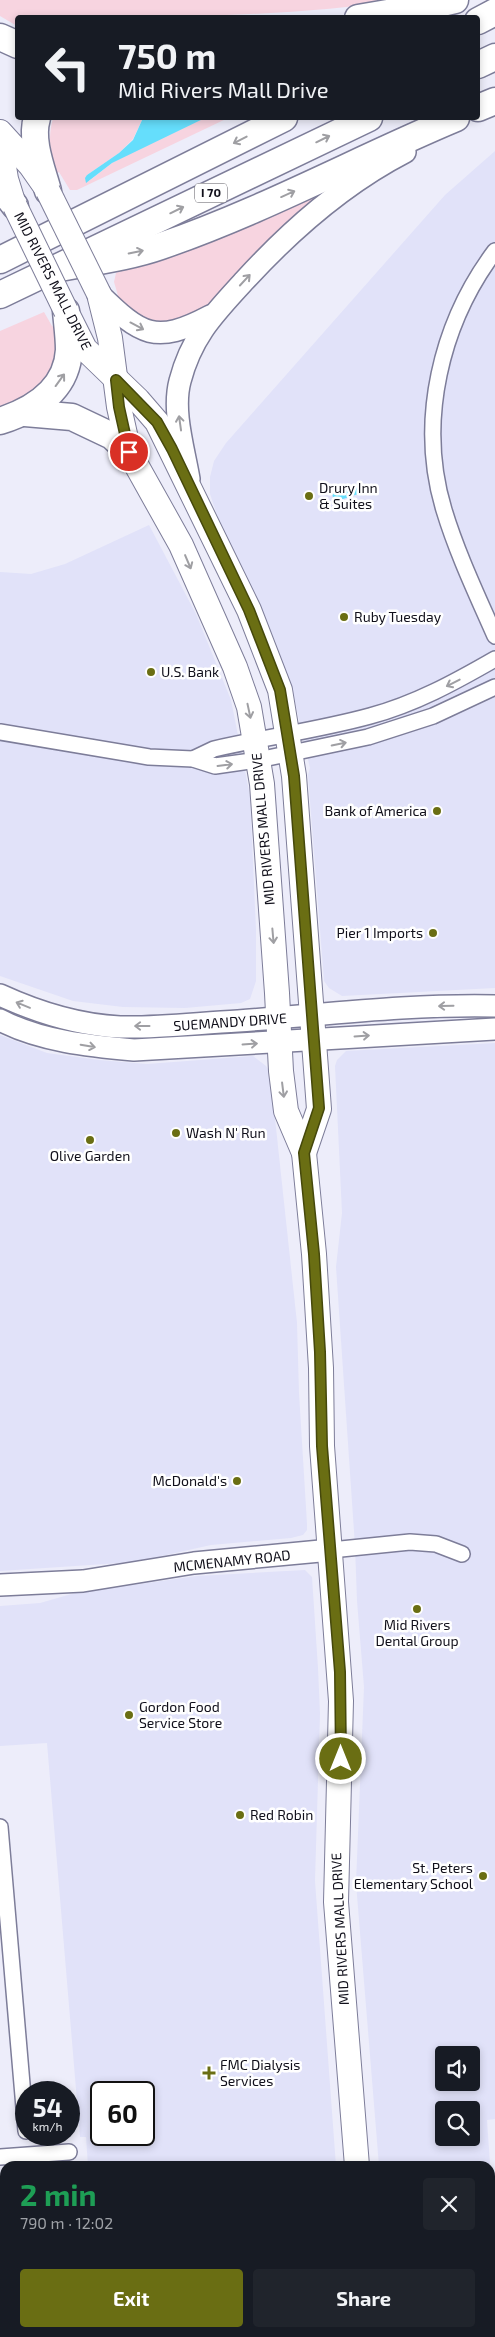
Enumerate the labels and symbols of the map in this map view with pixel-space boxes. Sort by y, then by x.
one-way arrow [315,134,330,144]
one-way arrow [233,135,248,145]
road number: I 70 [195,184,227,202]
one-way arrow [280,189,295,199]
one-way arrow [169,205,184,214]
street label: MID RIVERS MALL DRIVE [11,209,96,353]
one-way arrow [128,247,144,256]
one-way arrow [239,274,251,287]
one-way arrow [129,321,143,331]
one-way arrow [54,374,65,387]
one-way arrow [175,416,185,432]
pin [108,431,150,473]
place label: Drury Inn & Suites [319,479,378,512]
marker: Drury Inn & Suites [303,490,315,502]
one-way arrow [184,554,193,569]
place label: Ruby Tuesday [354,608,442,625]
marker: Ruby Tuesday [338,611,350,623]
place label: U.S. Bank [161,663,219,680]
marker: U.S. Bank [145,666,157,678]
one-way arrow [446,679,461,688]
one-way arrow [245,703,255,719]
one-way arrow [330,738,346,748]
street label: MID RIVERS MALL DRIVE [247,752,278,906]
one-way arrow [217,760,233,770]
place label: Bank of America [325,802,427,819]
marker: Bank of America [431,805,443,817]
place label: Pier 1 Imports [337,924,423,941]
marker: Pier 1 Imports [427,927,439,939]
one-way arrow [268,928,278,944]
one-way arrow [16,1000,31,1009]
one-way arrow [439,1001,455,1011]
street label: SUEMANDY DRIVE [173,1009,287,1034]
one-way arrow [134,1022,150,1031]
one-way arrow [354,1032,370,1041]
one-way arrow [241,1039,257,1048]
one-way arrow [79,1041,95,1051]
one-way arrow [278,1082,288,1098]
place label: Wash N' Run [186,1124,266,1141]
marker: Wash N' Run [170,1127,182,1139]
marker: Olive Garden [84,1134,96,1146]
place label: Olive Garden [50,1147,130,1164]
place label: McDonald's [153,1472,227,1489]
marker: McDonald's [231,1475,243,1487]
street label: MCMENAMY ROAD [172,1546,291,1575]
marker: Mid Rivers Dental Group [411,1603,423,1615]
place label: Mid Rivers Dental Group [375,1616,459,1649]
place label: Gordon Food Service Store [139,1698,222,1731]
marker: Gordon Food Service Store [123,1709,135,1721]
position arrow [314,1732,366,1784]
place label: Red Robin [250,1806,313,1823]
marker: Red Robin [234,1809,246,1821]
street label: MID RIVERS MALL DRIVE [327,1852,352,2006]
place label: St. Peters Elementary School [354,1859,474,1892]
marker: St. Peters Elementary School [477,1870,489,1882]
place label: FMC Dialysis Services [220,2056,300,2089]
marker: FMC Dialysis Services [202,2066,216,2080]
speed limit sign: 60 [90,2081,155,2146]

